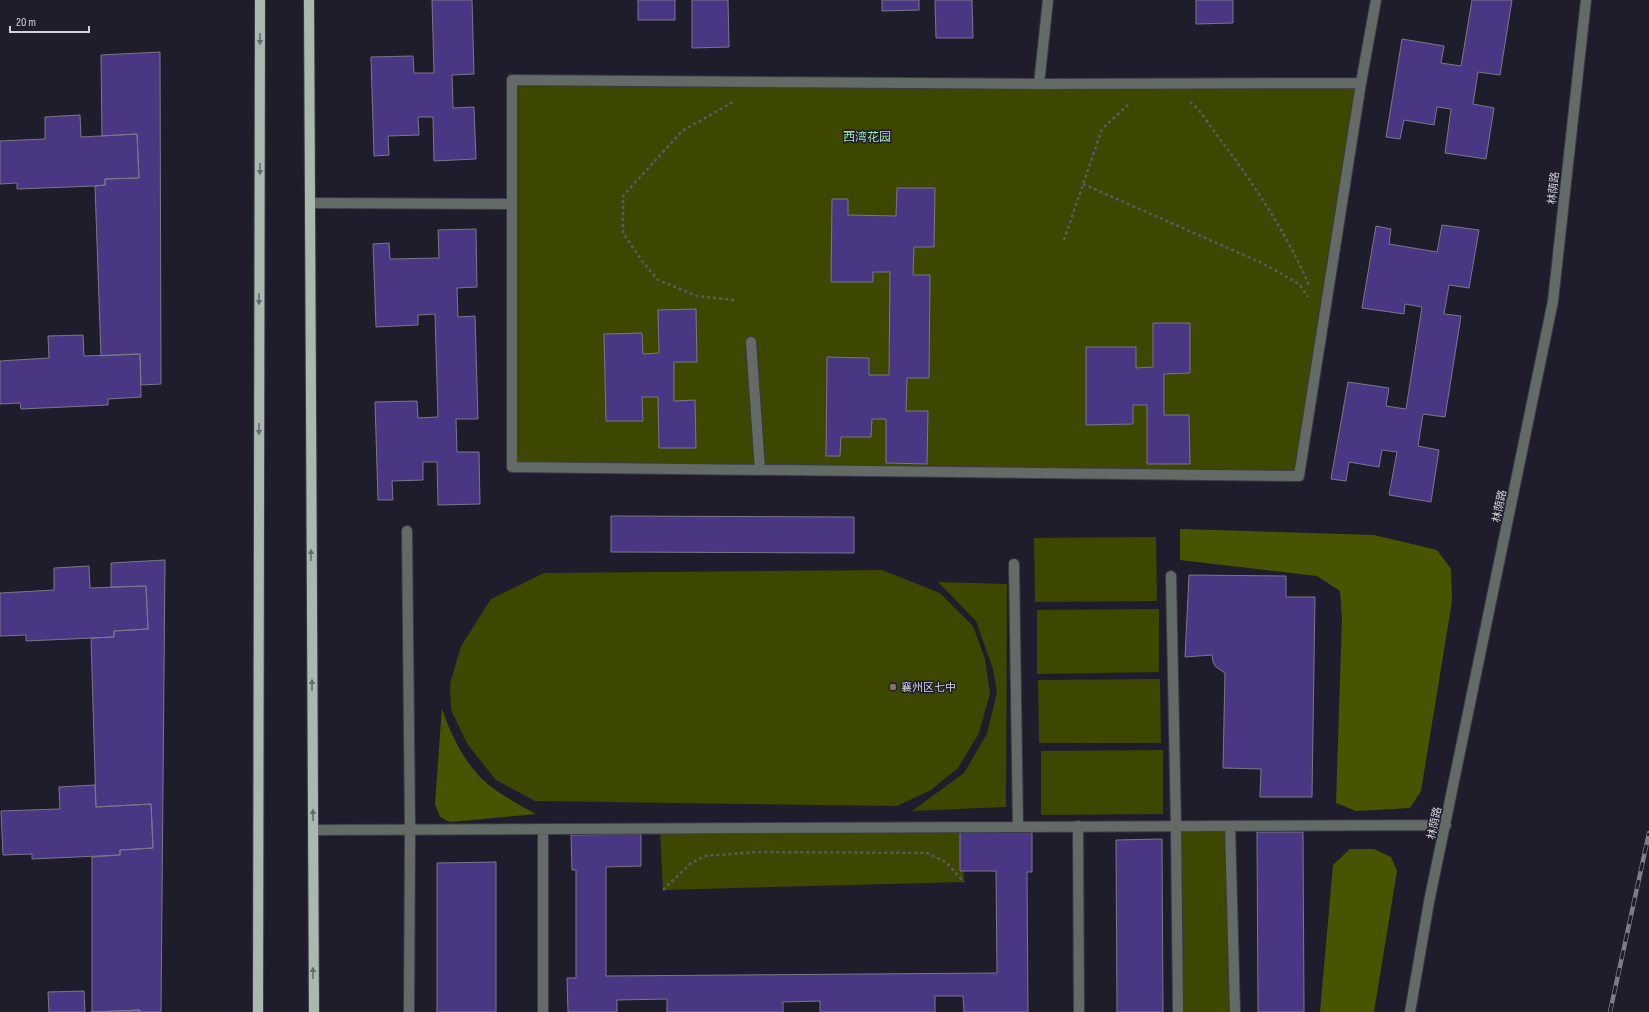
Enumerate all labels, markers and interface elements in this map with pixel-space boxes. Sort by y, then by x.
scale bar [10,8,89,34]
text: 20 m [16,15,36,30]
one-way arrow [257,33,263,46]
district label: 西湾花园 [843,130,891,145]
one-way arrow [257,163,263,176]
street label: 林荫路 [1545,171,1562,205]
one-way arrow [256,293,262,306]
one-way arrow [256,423,262,436]
street label: 林荫路 [1490,489,1509,524]
one-way arrow [308,548,314,561]
one-way arrow [309,678,315,691]
place label: 襄州区七中 [901,681,956,694]
marker: 襄州区七中 [888,682,898,692]
street label: 林荫路 [1425,806,1444,841]
one-way arrow [310,808,316,821]
one-way arrow [310,966,316,979]

